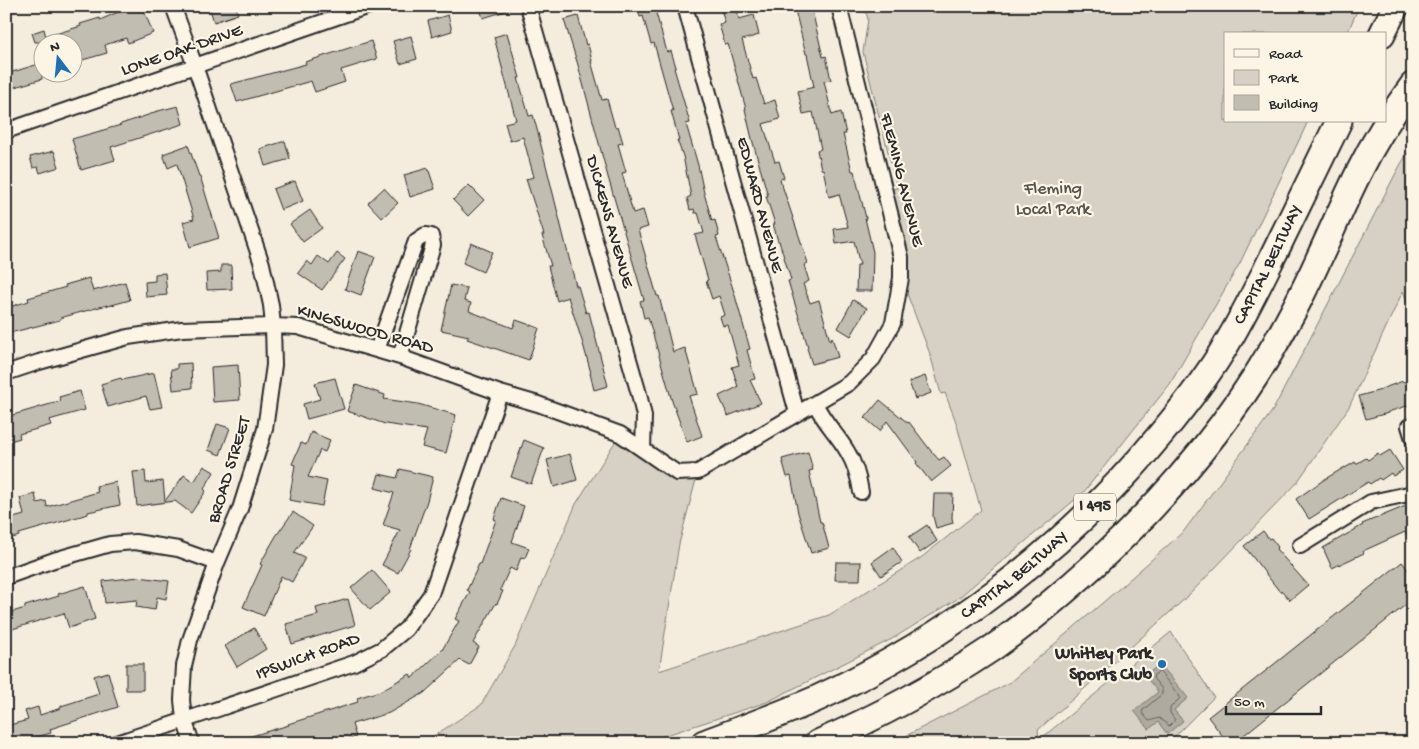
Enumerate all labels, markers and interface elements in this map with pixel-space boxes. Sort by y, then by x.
street label: LONE OAK DRIVE [119,20,246,82]
north arrow [32,32,82,82]
legend [1224,32,1386,122]
text: N [48,38,62,57]
text: Road [1269,46,1303,64]
text: Park [1268,70,1299,88]
text: Building [1268,96,1318,114]
street label: FLEMING AVENUE [874,110,928,249]
street label: EDWARD AVENUE [731,135,787,276]
street label: DICKENS AVENUE [580,153,638,291]
park label: Fleming Local Park [1016,179,1092,221]
street label: CAPITAL BELTWAY [1229,201,1307,328]
street label: KINGSWOOD ROAD [294,300,436,360]
street label: BROAD STREET [204,413,256,527]
road number: I 495 [1074,494,1116,520]
street label: CAPITAL BELTWAY [957,526,1073,624]
street label: IPSWICH ROAD [253,628,363,686]
place label: Whitley Park Sports Club [1054,644,1154,686]
marker: Whitley Park Sports Club [1156,658,1168,670]
scale bar [1226,684,1322,716]
text: 50 m [1234,694,1265,712]

